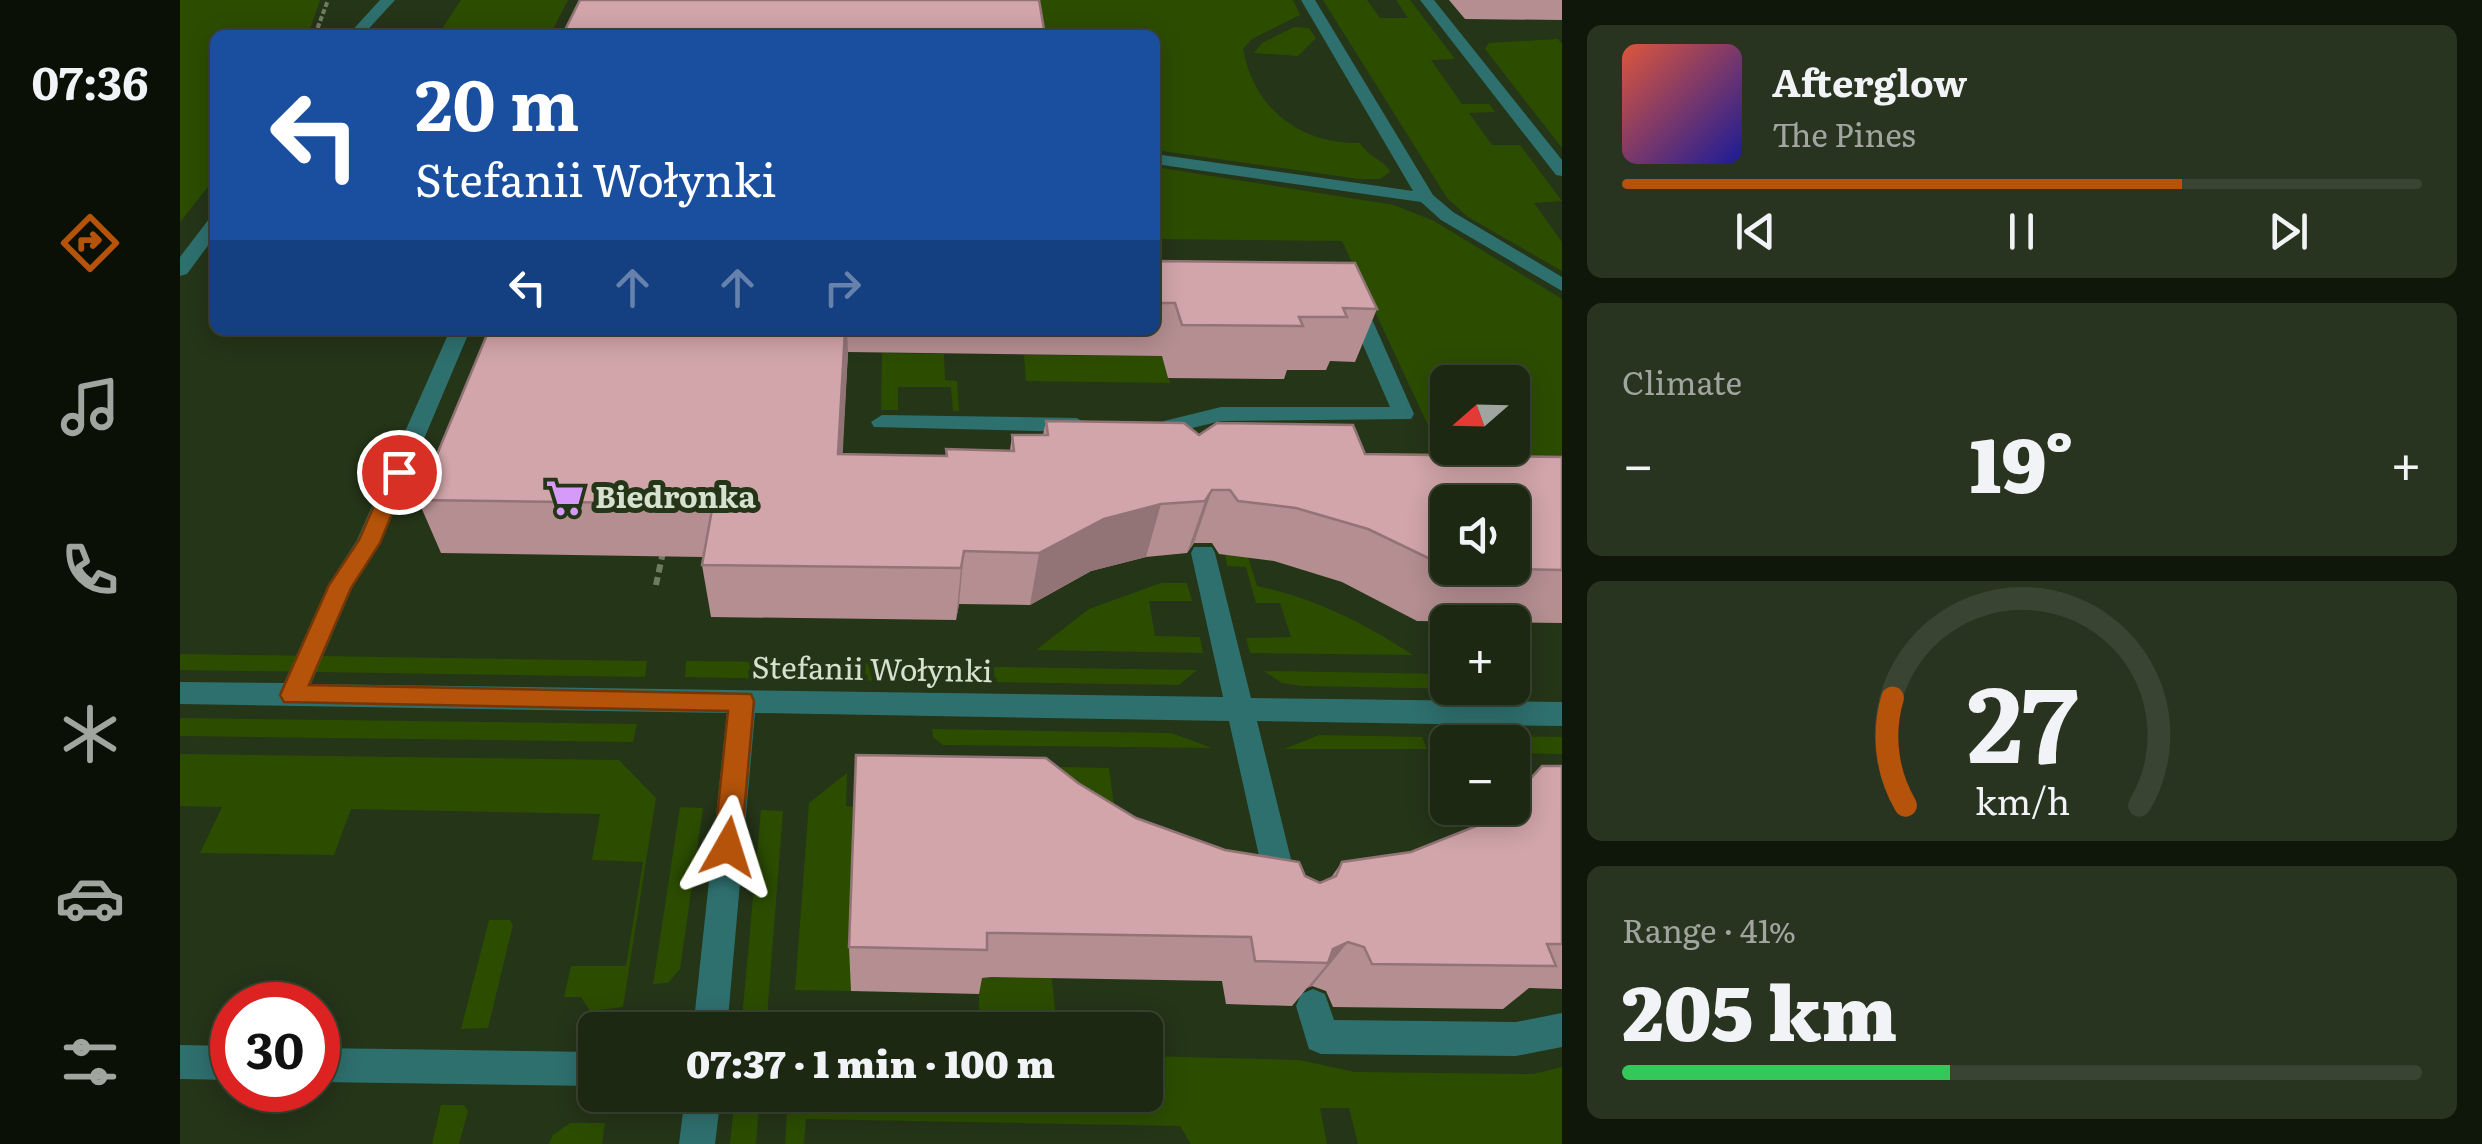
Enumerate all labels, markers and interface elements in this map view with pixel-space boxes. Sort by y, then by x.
text: 07:36 [31,47,149,114]
text: 20 m [415,49,580,153]
text: Afterglow [1772,52,1967,109]
icon: left [250,70,380,200]
text: The Pines [1772,109,1916,157]
text: Stefanii Wołynki [415,144,776,211]
icon: previous [1728,204,1783,259]
icon: pause [1994,204,2049,259]
icon: next [2261,204,2316,259]
icon: directions [55,208,125,278]
icon: left [500,260,555,315]
icon: ahead [605,260,660,315]
icon: ahead [710,260,765,315]
icon: right [815,260,870,315]
text: Climate [1622,357,1742,405]
north arrow [1430,365,1530,465]
map controls [1430,365,1530,825]
icon: music [55,372,125,442]
text: 19° [1970,405,2074,516]
text: − [1622,420,1654,502]
text: + [2390,420,2422,502]
pin [357,430,442,515]
icon: arrive [372,445,427,500]
place label: Biedronka [595,473,756,517]
supermarket icon: Biedronka [544,477,586,519]
button: sound [1430,485,1530,585]
icon: phone [55,535,125,605]
button: + [1430,605,1530,705]
text: 27 [1966,641,2078,795]
street label: Stefanii Wołynki [751,643,993,691]
icon: climate [55,699,125,769]
button: − [1430,725,1530,825]
text: km/h [1974,773,2070,826]
position arrow [676,795,780,899]
icon: car [55,863,125,933]
text: Range · 41% [1622,905,1796,953]
text: 205 km [1622,953,1897,1064]
speed limit sign: 30 [210,982,340,1112]
icon: filters [55,1027,125,1097]
text: 07:37 · 1 min · 100 m [686,1033,1055,1090]

